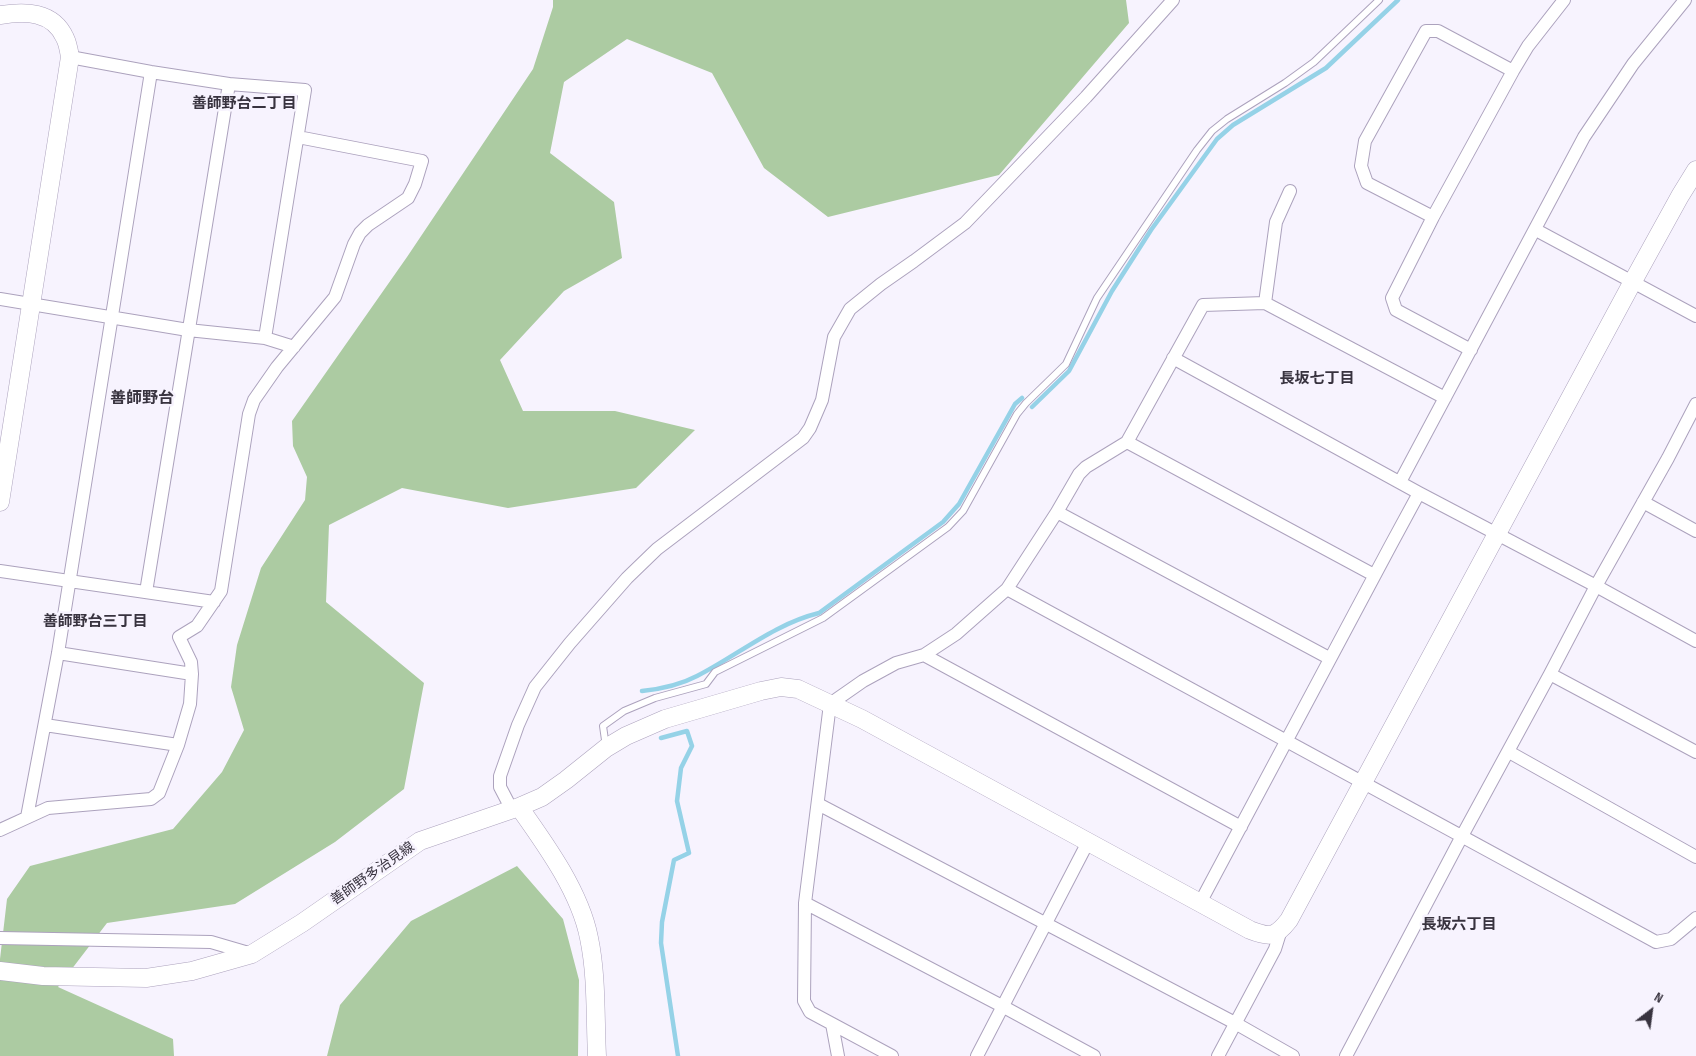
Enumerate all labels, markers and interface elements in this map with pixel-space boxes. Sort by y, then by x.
district label: 善師野台二丁目 [192,95,296,113]
district label: 長坂七丁目 [1280,370,1354,388]
district label: 善師野台 [110,389,174,409]
district label: 善師野台三丁目 [43,613,147,631]
street label: 善師野多治見線 [328,839,418,909]
district label: 長坂六丁目 [1422,916,1496,934]
north arrow [1626,986,1676,1036]
text: N [1651,988,1666,1007]

